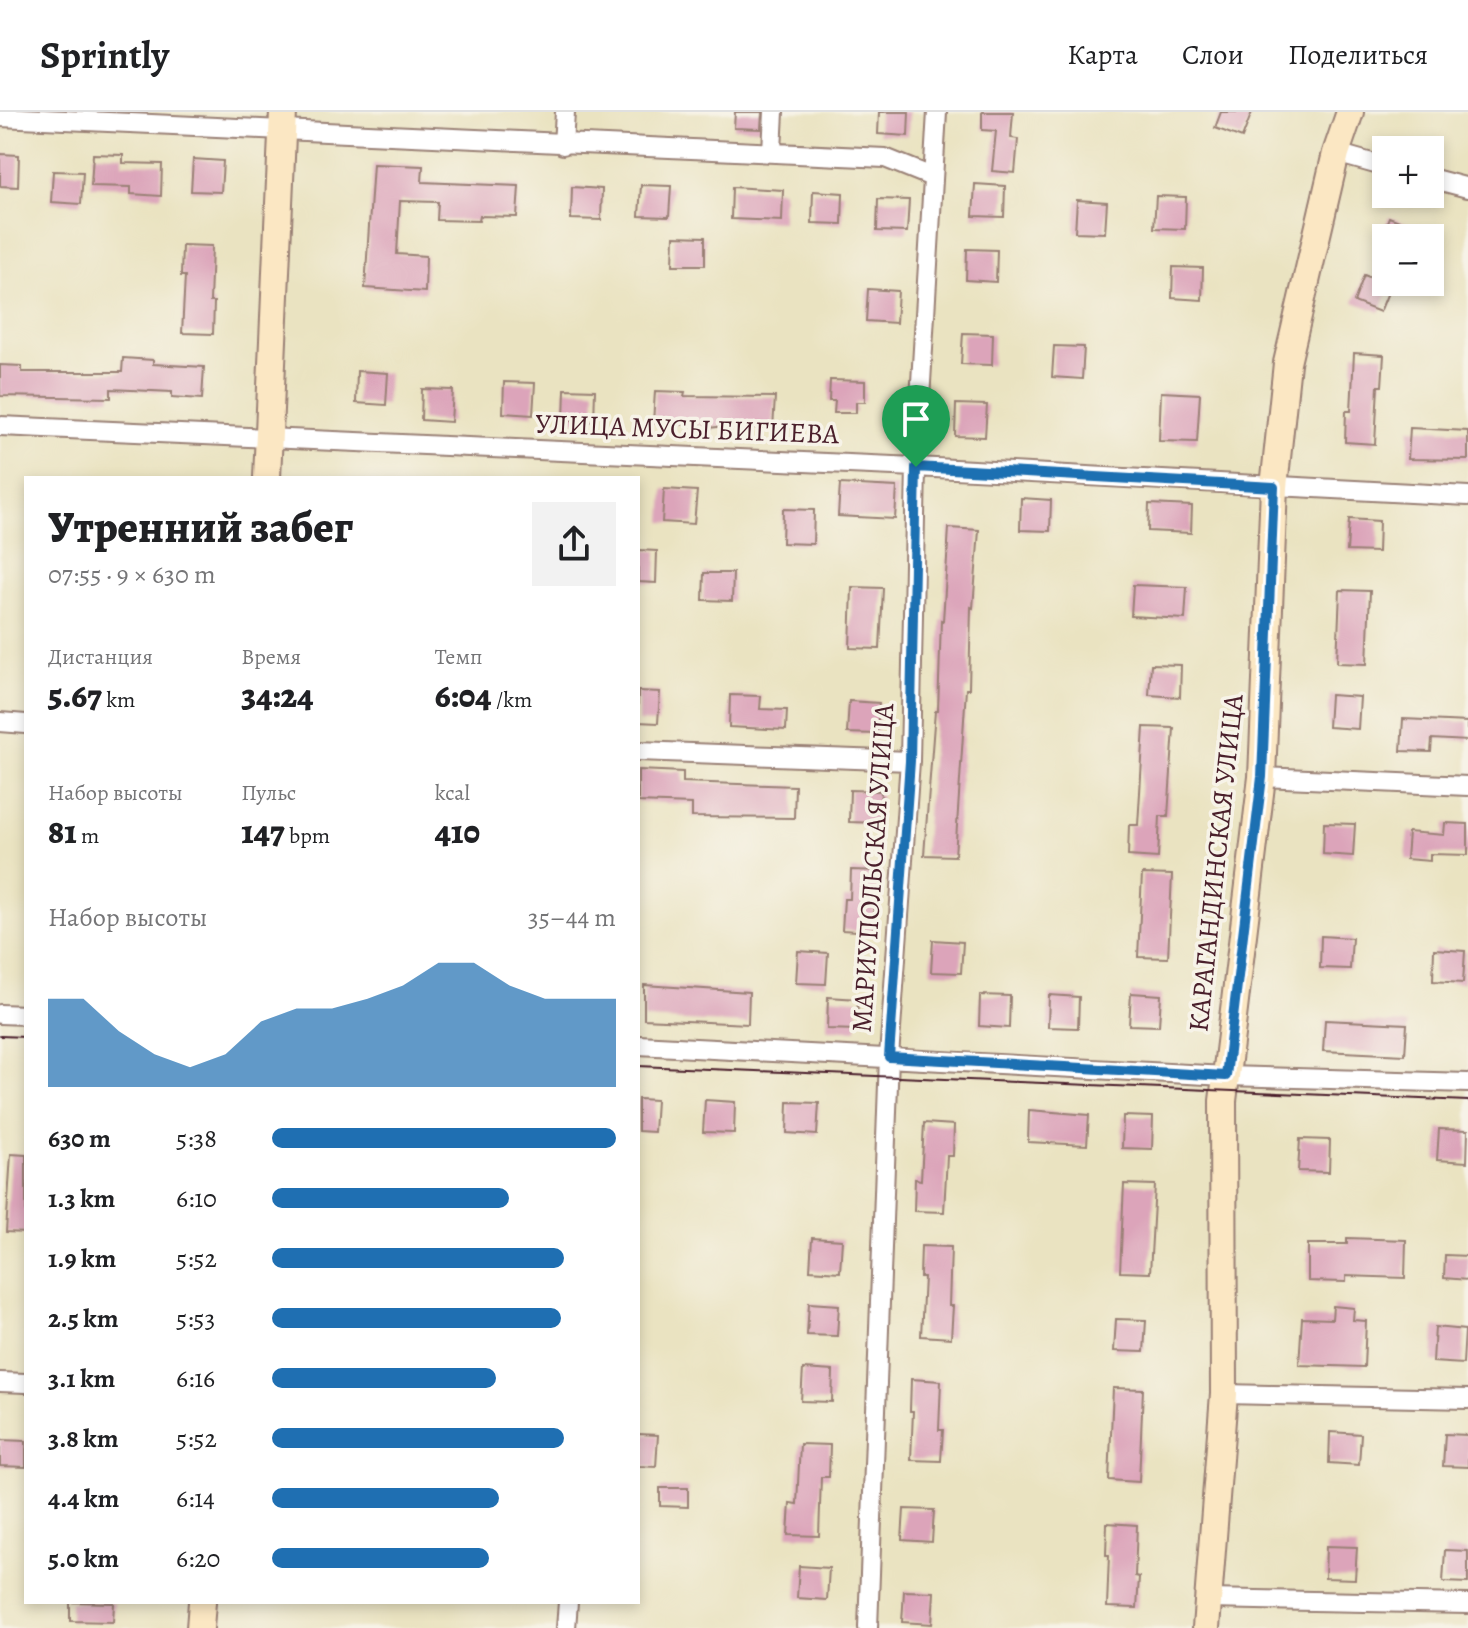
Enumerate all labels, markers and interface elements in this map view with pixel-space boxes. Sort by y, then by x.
text: Sprintly [40,29,169,81]
text: Карта [1067,36,1138,74]
text: Слои [1182,36,1244,74]
text: Поделиться [1288,36,1428,74]
map controls [1372,136,1444,296]
button: + [1372,136,1444,208]
button: − [1372,224,1444,296]
pin [882,385,950,467]
icon: arrive [894,397,938,441]
street label: УЛИЦА МУСЫ БИГИЕВА [534,405,840,453]
text: Утренний забег [48,497,353,557]
button: share [532,502,616,586]
text: 07:55 · 9 × 630 m [48,557,216,592]
text: Дистанция [48,642,153,672]
text: Время [241,642,301,672]
text: Темп [435,642,483,672]
text: 5.67 [48,672,102,719]
text: 34:24 [241,672,313,719]
text: 6:04 [435,672,492,719]
text: km [102,685,135,715]
text: /km [492,685,532,715]
street label: КАРАГАНДИНСКАЯ УЛИЦА [1179,692,1253,1034]
street label: МАРИУПОЛЬСКАЯ УЛИЦА [843,702,903,1034]
text: Набор высоты [48,778,183,808]
text: Пульс [241,778,296,808]
text: kcal [435,778,470,808]
text: 81 [48,808,77,855]
text: 147 [241,808,285,855]
text: 410 [435,808,480,855]
text: m [77,821,99,851]
text: bpm [285,821,330,851]
text: Набор высоты [48,900,207,935]
text: 35–44 m [528,900,616,935]
text: 630 m [48,1121,111,1156]
text: 5:38 [176,1121,217,1156]
text: 1.3 km [48,1181,115,1216]
text: 6:10 [176,1181,217,1216]
text: 1.9 km [48,1241,116,1276]
text: 5:52 [176,1241,217,1276]
text: 2.5 km [48,1301,119,1336]
text: 5:53 [176,1301,215,1336]
text: 3.1 km [48,1361,115,1396]
text: 6:16 [176,1361,215,1396]
text: 3.8 km [48,1421,119,1456]
text: 5:52 [176,1421,217,1456]
text: 4.4 km [48,1481,119,1516]
text: 6:14 [176,1481,215,1516]
text: 5.0 km [48,1541,119,1576]
text: 6:20 [176,1541,220,1576]

